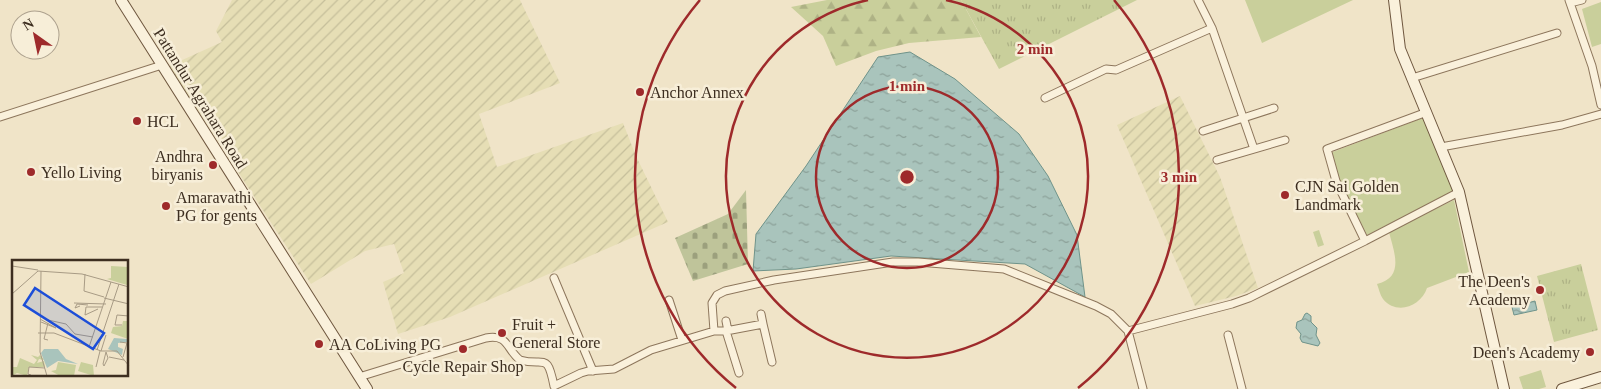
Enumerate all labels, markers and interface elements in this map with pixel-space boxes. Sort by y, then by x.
north arrow [10,10,60,60]
text: N [20,15,37,34]
street label: Pattandur Agrahara Road [150,25,251,172]
text: 2 min [1017,41,1054,57]
text: 1 min [889,78,926,94]
place label: Anchor Annex [650,84,744,101]
marker: Anchor Annex [634,86,646,98]
place label: HCL [147,113,179,130]
marker: HCL [131,115,143,127]
place label: Andhra biryanis [151,148,203,184]
marker: Andhra biryanis [207,159,219,171]
place label: Yello Living [41,164,122,182]
marker: Yello Living [25,166,37,178]
centre of rings [898,168,916,186]
text: 3 min [1161,169,1198,185]
place label: CJN Sai Golden Landmark [1295,178,1399,213]
place label: Amaravathi PG for gents [176,189,257,225]
marker: CJN Sai Golden Landmark [1279,189,1291,201]
marker: Amaravathi PG for gents [160,200,172,212]
inset map [12,260,129,376]
place label: The Deen's Academy [1458,273,1530,309]
marker: The Deen's Academy [1534,284,1546,296]
place label: Fruit + General Store [512,316,600,351]
marker: Fruit + General Store [496,327,508,339]
place label: AA CoLiving PG [329,336,441,354]
marker: AA CoLiving PG [313,338,325,350]
marker: Cycle Repair Shop [457,343,469,355]
place label: Deen's Academy [1473,344,1580,362]
marker: Deen's Academy [1584,346,1596,358]
place label: Cycle Repair Shop [403,358,523,376]

